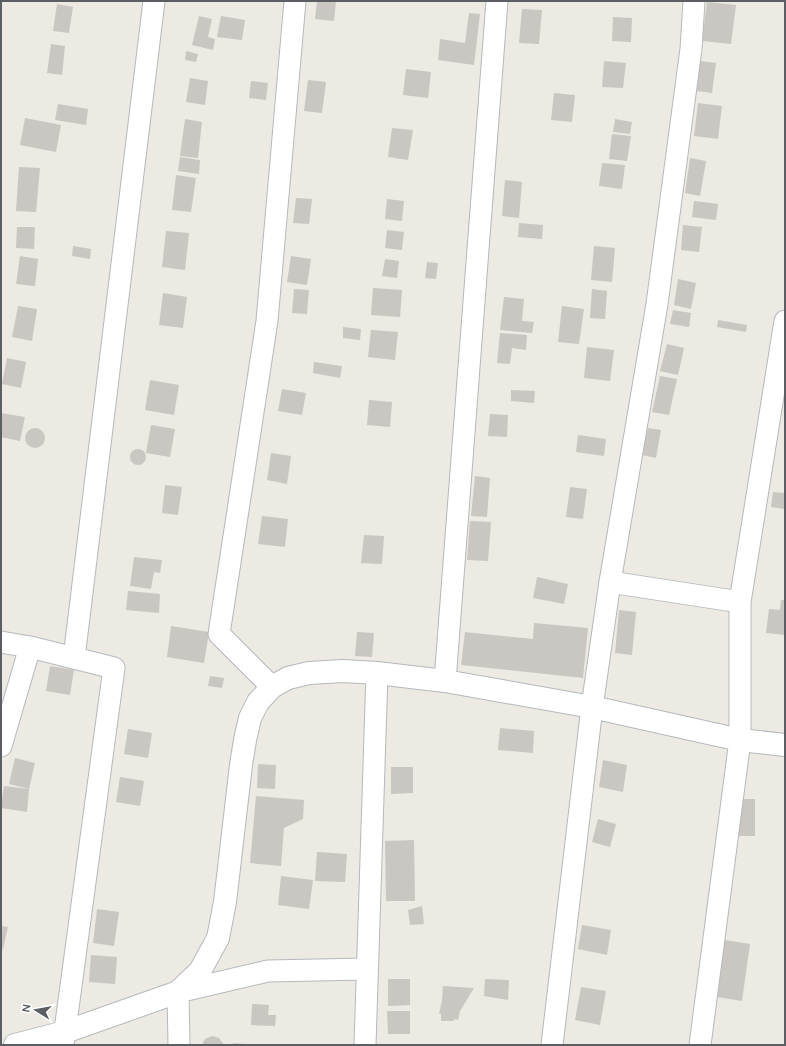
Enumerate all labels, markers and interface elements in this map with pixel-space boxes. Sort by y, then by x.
north arrow [16,990,56,1030]
text: N [20,1003,33,1013]

